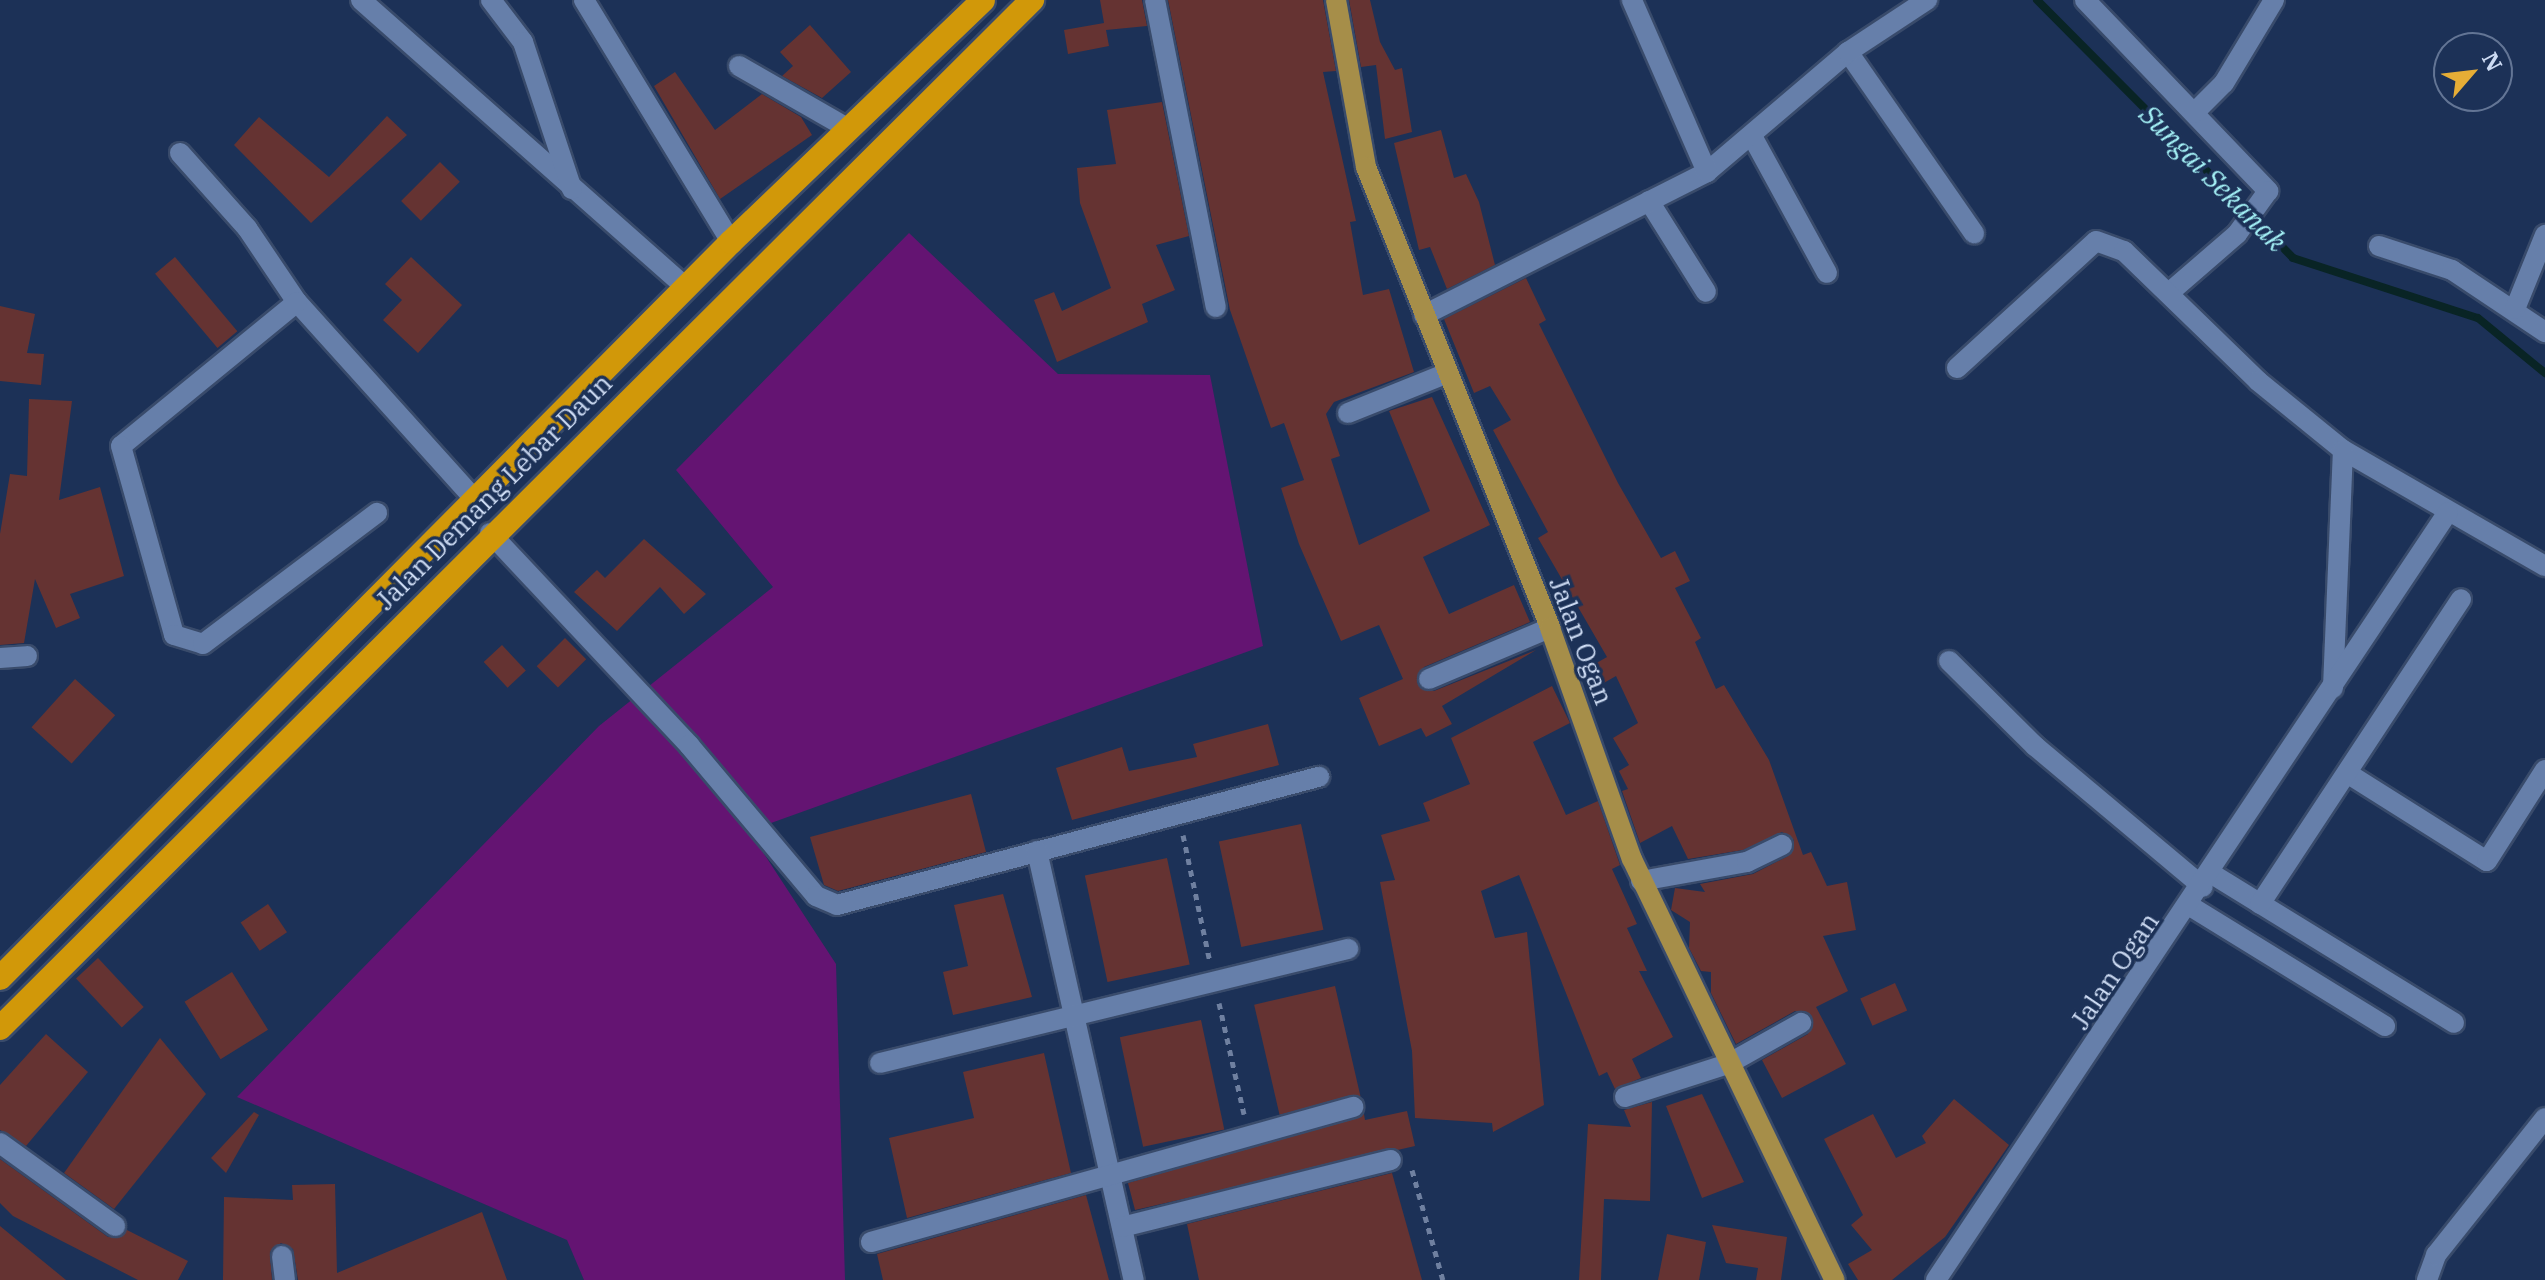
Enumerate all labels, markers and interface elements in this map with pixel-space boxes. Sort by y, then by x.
north arrow [2433,32,2513,112]
text: N [2476,47,2510,76]
water label: Sungai Sekanak [2133,98,2293,258]
street label: Jalan Demang Lebar Daun [370,368,618,616]
street label: Jalan Ogan [1542,573,1620,709]
street label: Jalan Ogan [2065,907,2165,1035]

